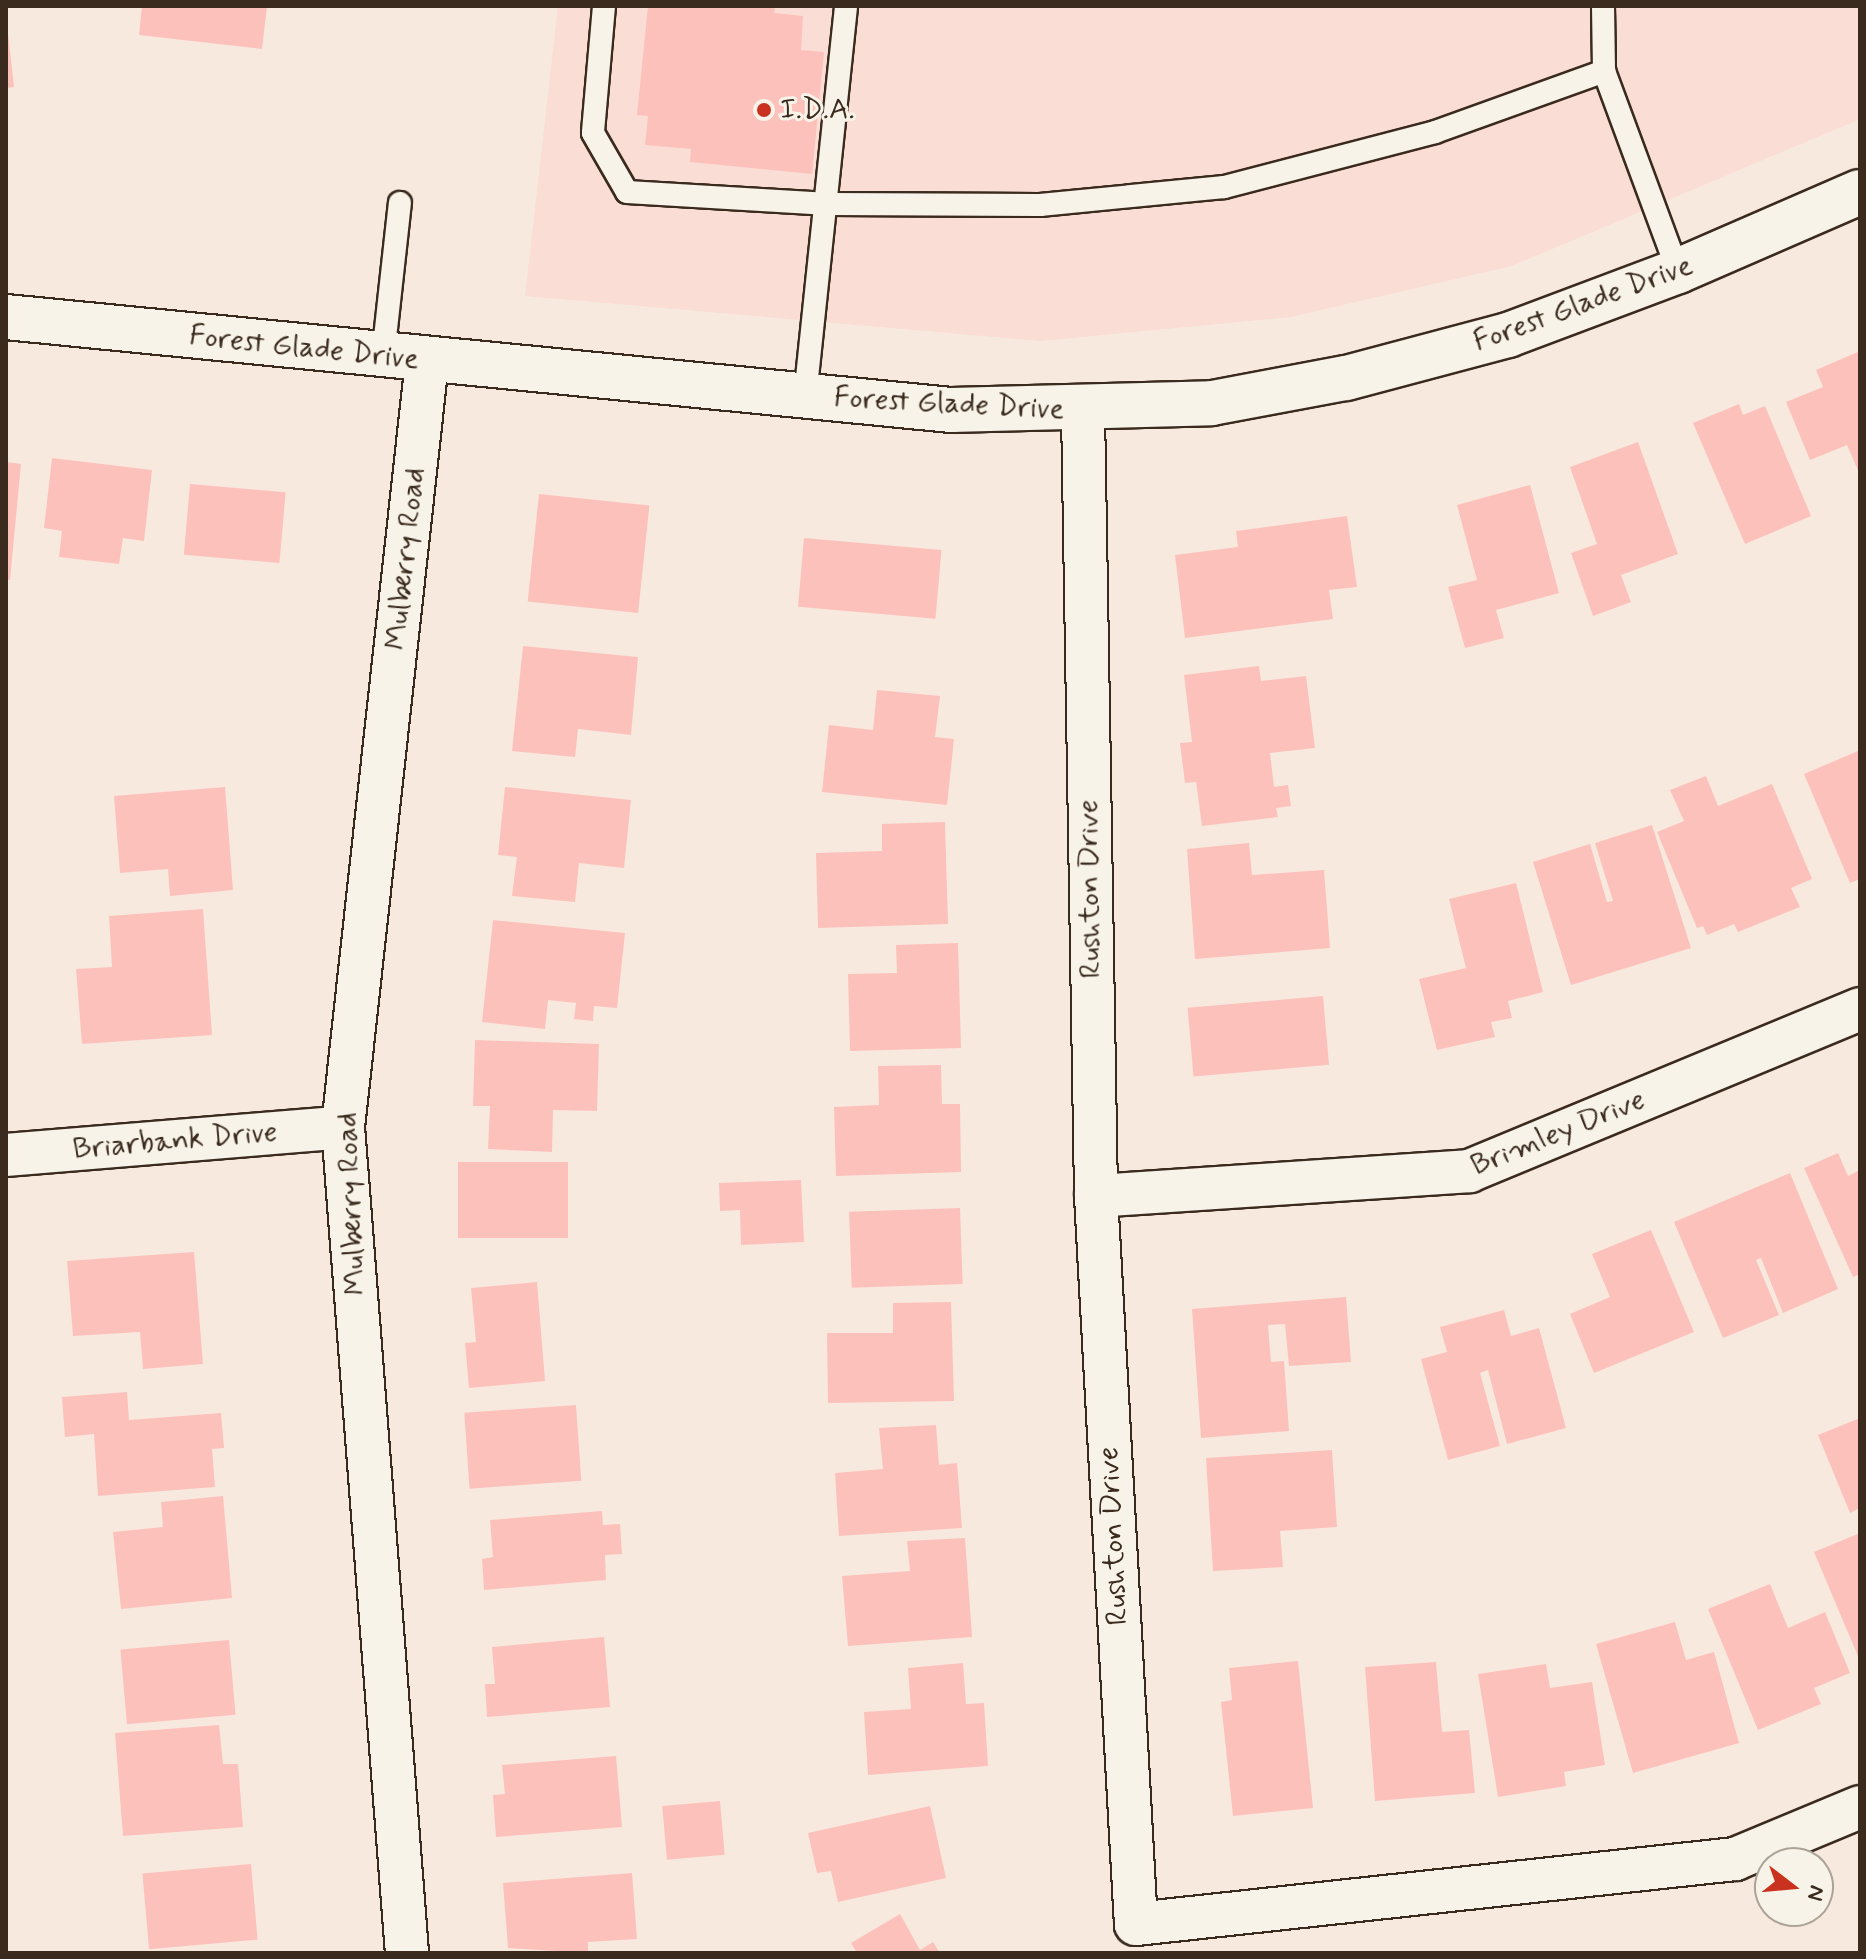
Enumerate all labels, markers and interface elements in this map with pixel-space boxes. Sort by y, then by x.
place label: I.D.A. [780,92,855,128]
marker: I.D.A. [755,101,773,119]
street label: Forest Glade Drive [1469,248,1697,360]
street label: Forest Glade Drive [188,318,420,378]
street label: Forest Glade Drive [834,380,1064,428]
street label: Mulberry Road [379,466,433,652]
street label: Rushton Drive [1070,800,1110,978]
street label: Brimley Drive [1467,1082,1649,1184]
street label: Mulberry Road [329,1112,375,1296]
street label: Briarbank Drive [71,1114,279,1168]
street label: Rushton Drive [1091,1447,1137,1625]
north arrow [1754,1847,1834,1927]
text: N [1800,1882,1831,1904]

